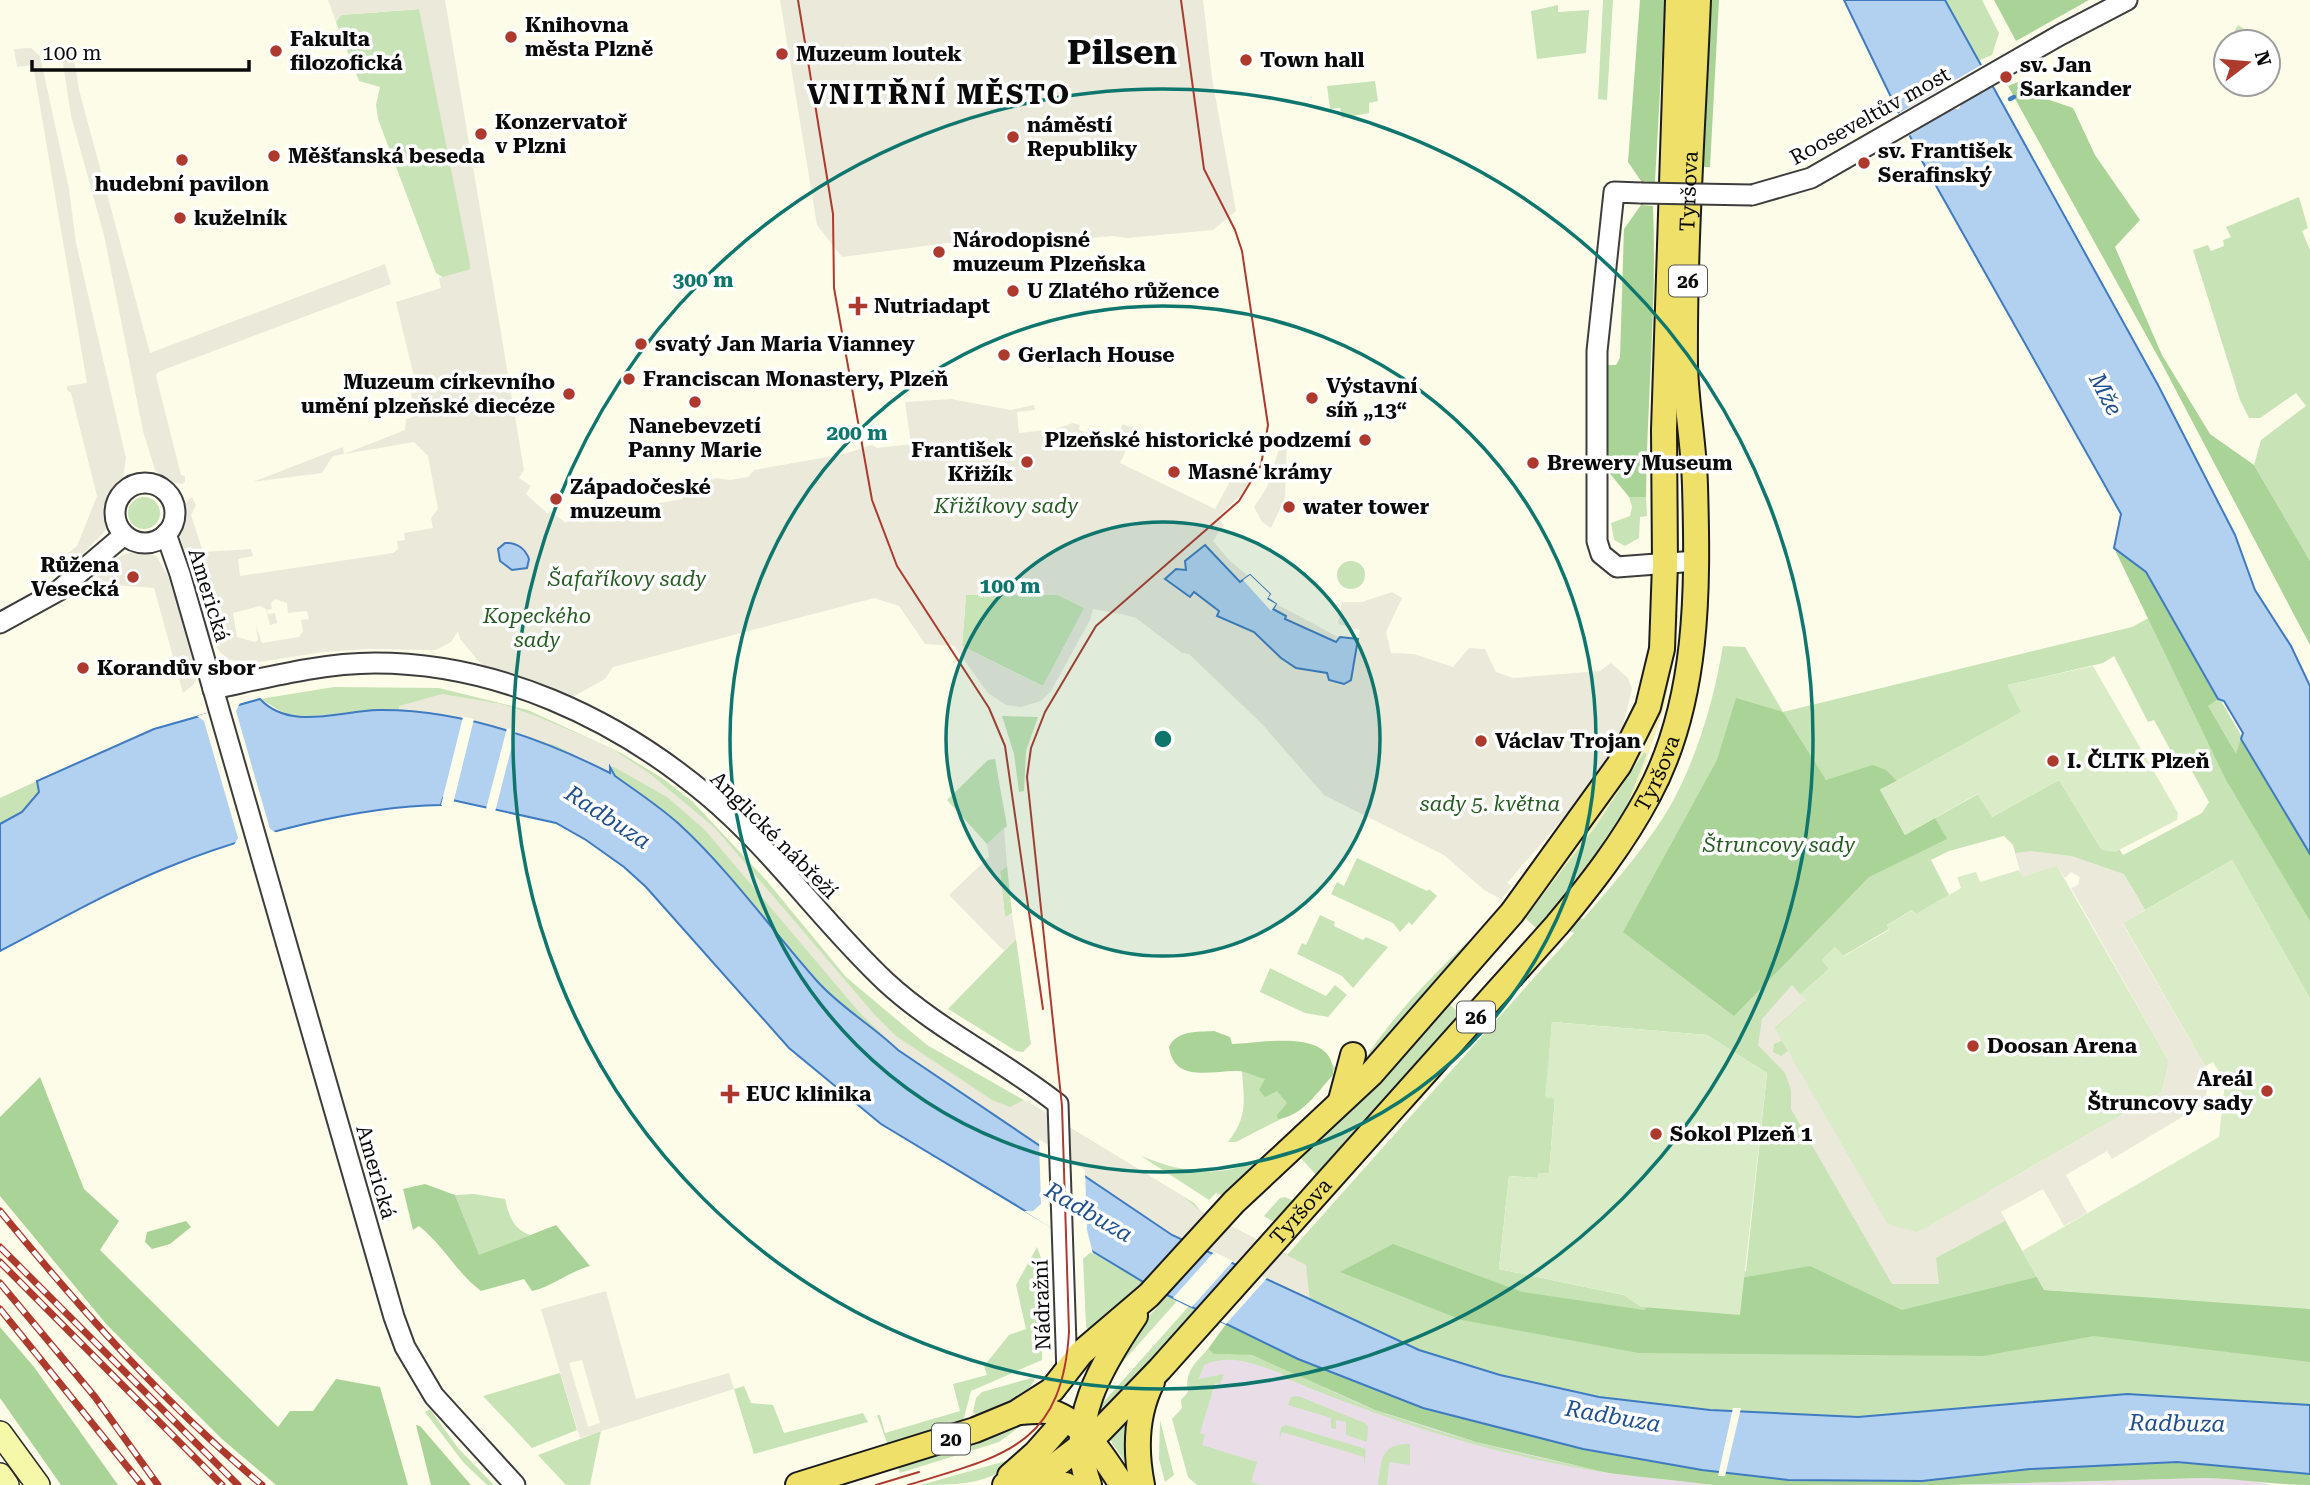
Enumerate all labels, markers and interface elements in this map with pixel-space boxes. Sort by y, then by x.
place label: Knihovna města Plzně [525,13,653,61]
place label: Fakulta filozofická [290,27,403,75]
scale bar [32,28,248,72]
north arrow [2212,28,2282,98]
marker: Knihovna města Plzně [503,29,519,45]
district label: Pilsen [1067,32,1177,73]
text: 100 m [42,41,102,65]
place label: Muzeum loutek [796,42,962,66]
marker: Fakulta filozofická [268,43,284,59]
marker: Muzeum loutek [774,46,790,62]
place label: Town hall [1260,48,1365,72]
text: N [2250,48,2276,69]
marker: Town hall [1238,52,1254,68]
place label: sv. Jan Sarkander [2020,53,2132,101]
street label: Rooseveltův most [1786,62,1954,170]
marker: sv. Jan Sarkander [1998,69,2014,85]
district label: VNITŘNÍ MĚSTO [807,77,1071,111]
place label: Konzervatoř v Plzni [495,110,628,158]
place label: náměstí Republiky [1027,113,1138,161]
marker: Konzervatoř v Plzni [473,126,489,142]
marker: náměstí Republiky [1005,129,1021,145]
place label: sv. František Serafinský [1878,139,2013,187]
place label: Měšťanská beseda [288,144,485,168]
marker: Měšťanská beseda [266,148,282,164]
street label: Tyršova [1675,150,1703,232]
marker: hudební pavilon [174,152,190,168]
marker: sv. František Serafinský [1856,155,1872,171]
place label: hudební pavilon [95,172,269,196]
place label: kuželník [194,206,288,230]
marker: kuželník [172,210,188,226]
place label: Národopisné muzeum Plzeňska [953,228,1146,276]
marker: Národopisné muzeum Plzeňska [931,244,947,260]
road number: 26 [1669,266,1707,296]
text: 300 m [673,268,733,292]
place label: U Zlatého růžence [1027,279,1219,303]
marker: U Zlatého růžence [1005,283,1021,299]
place label: Nutriadapt [874,294,991,318]
marker: Nutriadapt [848,296,868,316]
place label: svatý Jan Maria Vianney [655,332,915,356]
marker: svatý Jan Maria Vianney [633,336,649,352]
place label: Gerlach House [1018,343,1175,367]
marker: Gerlach House [996,347,1012,363]
place label: Franciscan Monastery, Plzeň [643,367,948,391]
water label: Mže [2083,368,2128,420]
place label: Muzeum církevního umění plzeňské diecéze [301,370,555,418]
marker: Franciscan Monastery, Plzeň [621,371,637,387]
place label: Výstavní síň „13“ [1326,374,1418,422]
marker: Muzeum církevního umění plzeňské diecéze [561,386,577,402]
marker: Výstavní síň „13“ [1304,390,1320,406]
marker: Nanebevzetí Panny Marie [687,394,703,410]
place label: Nanebevzetí Panny Marie [628,414,762,462]
text: 200 m [827,421,887,445]
place label: Plzeňské historické podzemí [1044,428,1351,452]
marker: Plzeňské historické podzemí [1357,432,1373,448]
place label: František Křižík [911,438,1014,486]
place label: Brewery Museum [1547,451,1732,475]
marker: František Křižík [1019,454,1035,470]
marker: Brewery Museum [1525,455,1541,471]
place label: Masné krámy [1188,460,1333,484]
marker: Masné krámy [1166,464,1182,480]
place label: Západočeské muzeum [570,475,711,523]
marker: Západočeské muzeum [548,491,564,507]
park label: Křižíkovy sady [933,494,1078,518]
place label: water tower [1303,495,1430,519]
marker: water tower [1281,499,1297,515]
street label: Americká [183,545,235,645]
place label: Růžena Vesecká [31,553,120,601]
park label: Šafaříkovy sady [547,566,706,591]
marker: Růžena Vesecká [125,569,141,585]
text: 100 m [980,574,1040,598]
park label: Kopeckého sady [482,604,591,652]
place label: Korandův sbor [97,656,256,680]
marker: Korandův sbor [75,660,91,676]
centre of rings [1151,727,1175,751]
place label: Václav Trojan [1495,729,1641,753]
street label: Tyršova [1630,732,1685,816]
marker: Václav Trojan [1473,733,1489,749]
place label: I. ČLTK Plzeň [2067,748,2210,773]
marker: I. ČLTK Plzeň [2045,753,2061,769]
street label: Anglické nábřeží [706,767,843,904]
water label: Radbuza [559,779,656,855]
park label: sady 5. května [1420,792,1560,816]
park label: Štruncovy sady [1702,832,1855,857]
road number: 26 [1457,1001,1495,1032]
place label: Doosan Arena [1987,1034,2138,1058]
marker: Doosan Arena [1965,1038,1981,1054]
place label: Areál Štruncovy sady [2088,1067,2253,1115]
place label: EUC klinika [746,1082,872,1106]
marker: Areál Štruncovy sady [2259,1083,2275,1099]
marker: EUC klinika [720,1084,740,1104]
street label: Americká [351,1122,401,1222]
place label: Sokol Plzeň 1 [1670,1122,1813,1146]
marker: Sokol Plzeň 1 [1648,1126,1664,1142]
street label: Tyršova [1265,1173,1337,1250]
water label: Radbuza [1039,1176,1137,1248]
street label: Nádražní [1028,1259,1056,1351]
water label: Radbuza [1562,1395,1663,1438]
water label: Radbuza [2128,1409,2226,1438]
road number: 20 [932,1424,970,1455]

